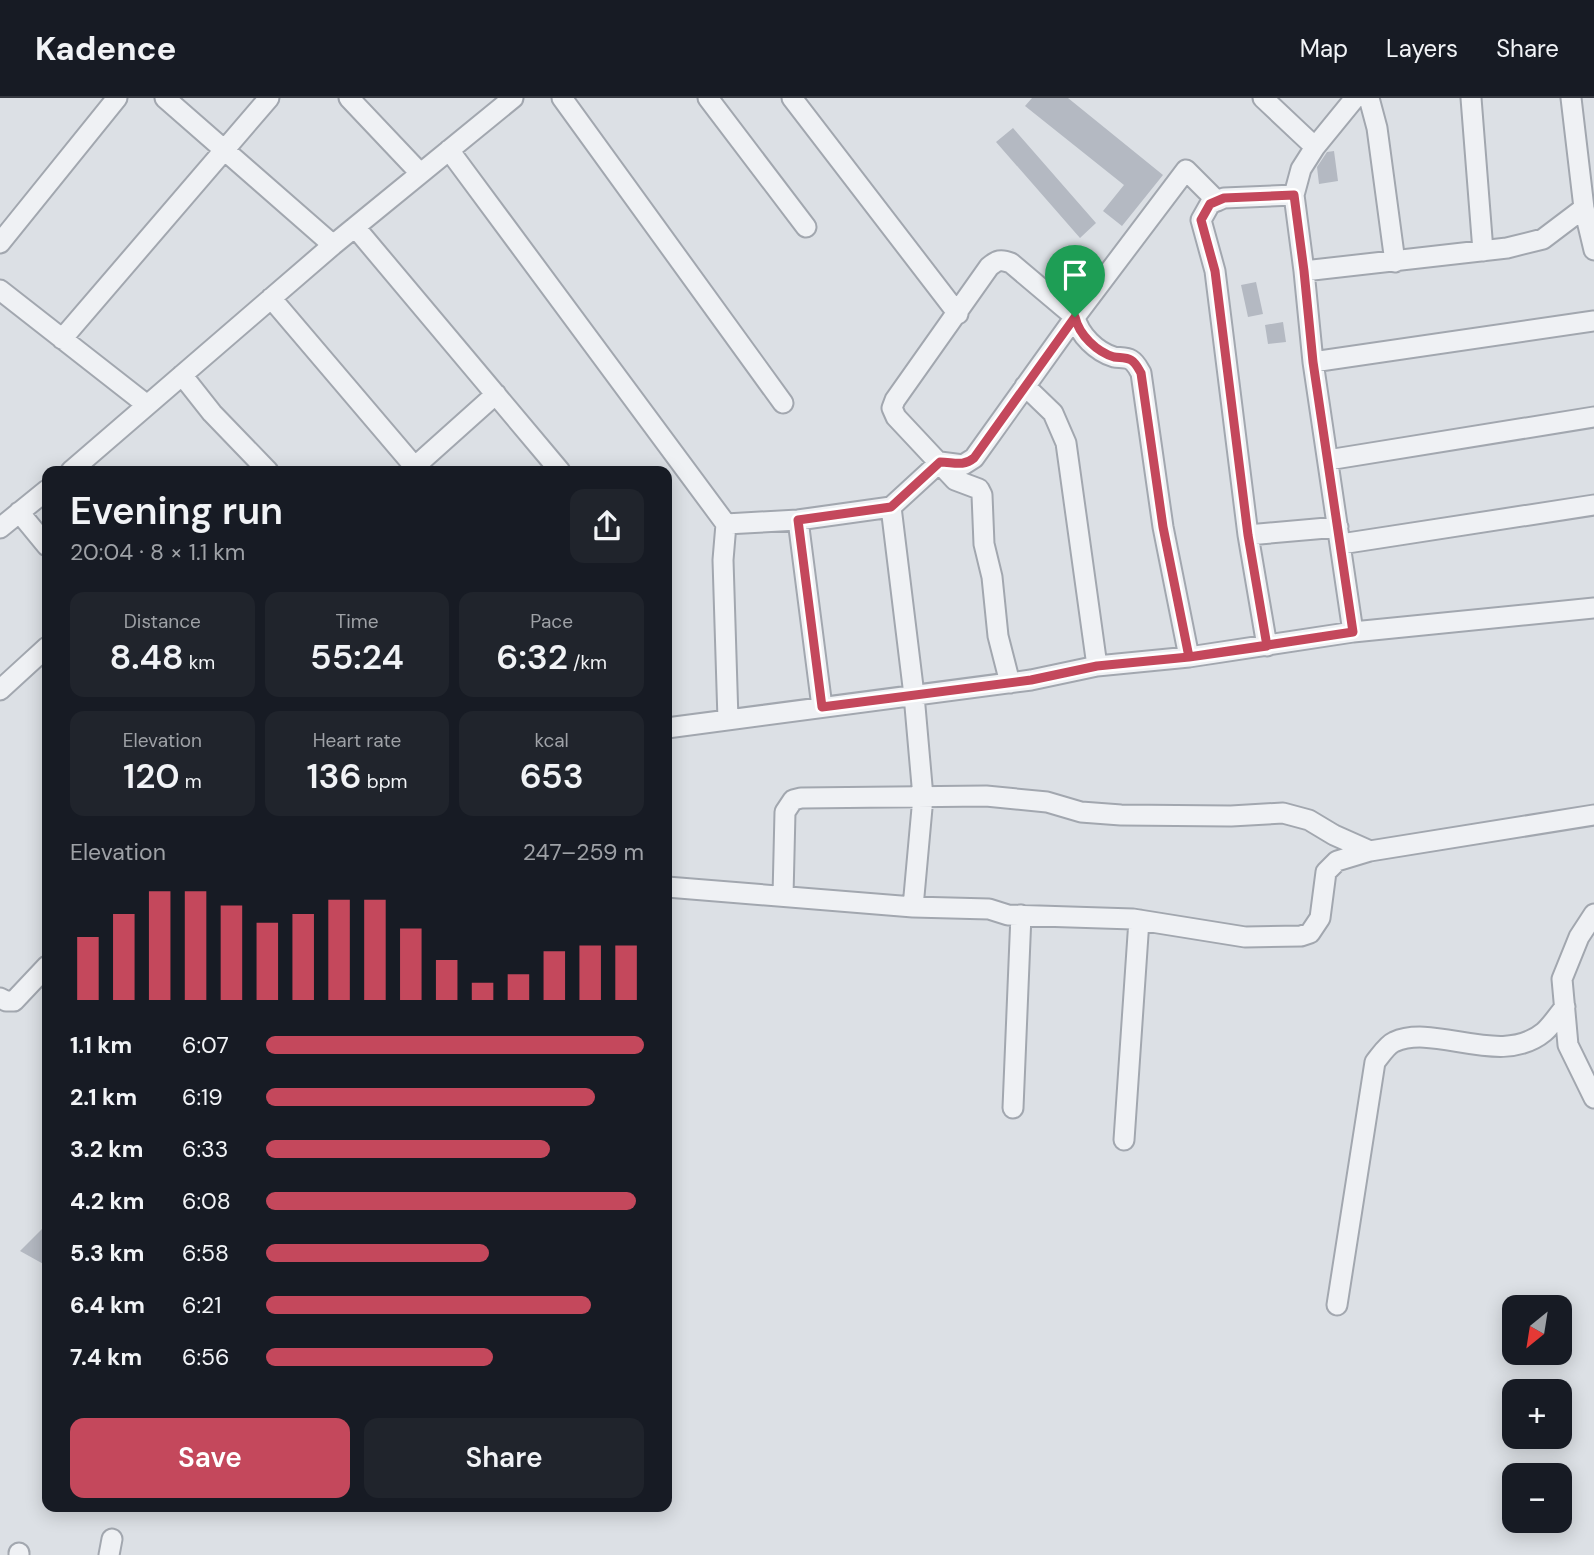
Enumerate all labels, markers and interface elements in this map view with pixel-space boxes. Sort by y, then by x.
text: Kadence [35,27,176,70]
text: Map [1300,33,1348,64]
text: Layers [1386,33,1458,64]
text: Share [1496,33,1559,64]
pin [1045,245,1105,317]
icon: arrive [1056,256,1094,294]
text: Evening run [70,486,283,536]
button: share [570,489,644,563]
text: 20:04 · 8 × 1.1 km [70,537,245,567]
text: Distance [124,609,201,634]
text: Time [336,609,378,634]
text: Pace [530,609,573,634]
text: 8.48 [109,634,184,680]
text: 55:24 [310,634,404,680]
text: 6:32 [496,634,568,680]
text: km [184,650,215,675]
text: /km [568,650,607,675]
text: Elevation [123,728,202,753]
text: Heart rate [313,728,401,753]
text: kcal [534,728,569,753]
text: 120 [123,753,180,799]
text: 136 [306,753,362,799]
text: 653 [520,753,584,799]
text: m [180,769,202,794]
text: bpm [362,769,408,794]
text: Elevation [70,837,166,867]
text: 247–259 m [523,837,644,867]
text: 1.1 km [70,1030,132,1060]
text: 6:07 [182,1030,229,1060]
text: 2.1 km [70,1082,137,1112]
text: 6:19 [182,1082,223,1112]
text: 3.2 km [70,1134,143,1164]
text: 6:33 [182,1134,228,1164]
text: 4.2 km [70,1186,144,1216]
text: 6:08 [182,1186,231,1216]
text: 5.3 km [70,1238,144,1268]
text: 6:58 [182,1238,229,1268]
text: 6.4 km [70,1290,145,1320]
text: 6:21 [182,1290,222,1320]
north arrow [1502,1295,1572,1365]
map controls [1502,1295,1572,1533]
text: 7.4 km [70,1342,142,1372]
text: 6:56 [182,1342,230,1372]
button: + [1502,1379,1572,1449]
button: Save [70,1418,350,1498]
button: Share [364,1418,644,1498]
button: − [1502,1463,1572,1533]

